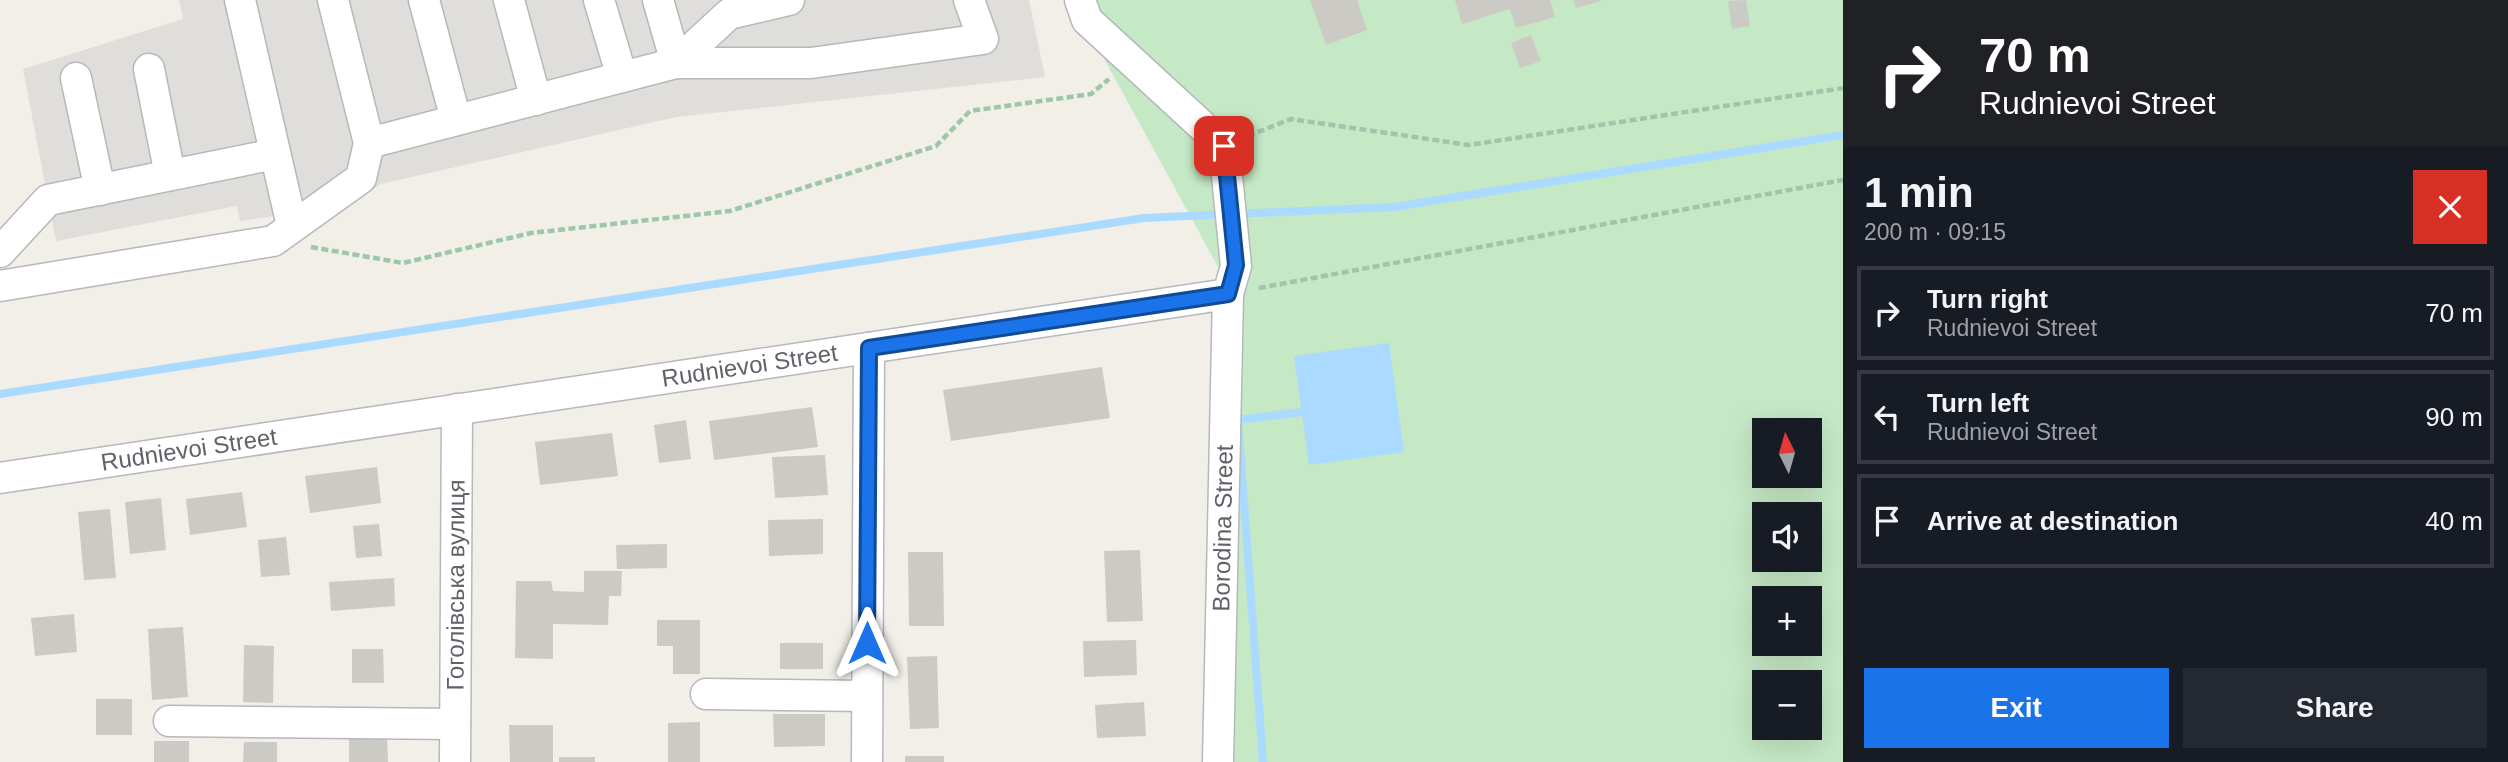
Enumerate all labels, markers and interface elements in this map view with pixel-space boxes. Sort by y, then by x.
icon: right [1864,28,1955,119]
text: 70 m [1979,28,2091,82]
text: Rudnievoi Street [1979,85,2216,121]
pin [1194,116,1254,176]
icon: arrive [1205,127,1243,165]
text: 1 min [1864,169,1974,216]
button: close [2413,170,2487,244]
text: 200 m · 09:15 [1864,219,2006,245]
text: Turn right [1927,284,2048,314]
icon: right [1868,294,1906,332]
text: 70 m [2425,298,2483,328]
text: Rudnievoi Street [1927,315,2097,341]
street label: Rudnievoi Street [660,339,840,392]
text: Turn left [1927,388,2029,418]
icon: left [1868,398,1906,436]
text: 90 m [2425,402,2483,432]
north arrow [1752,418,1822,488]
map controls [1752,418,1822,740]
text: Rudnievoi Street [1927,419,2097,445]
street label: Rudnievoi Street [99,423,279,476]
street label: Borodina Street [1207,444,1238,612]
street label: Гоголівська вулиця [441,479,470,691]
button: sound [1752,502,1822,572]
icon: arrive [1868,502,1906,540]
text: Arrive at destination [1927,506,2178,536]
text: 40 m [2425,506,2483,536]
button: + [1752,586,1822,656]
position arrow [830,606,904,680]
button: Exit [1864,668,2169,748]
button: Share [2183,668,2487,748]
button: − [1752,670,1822,740]

